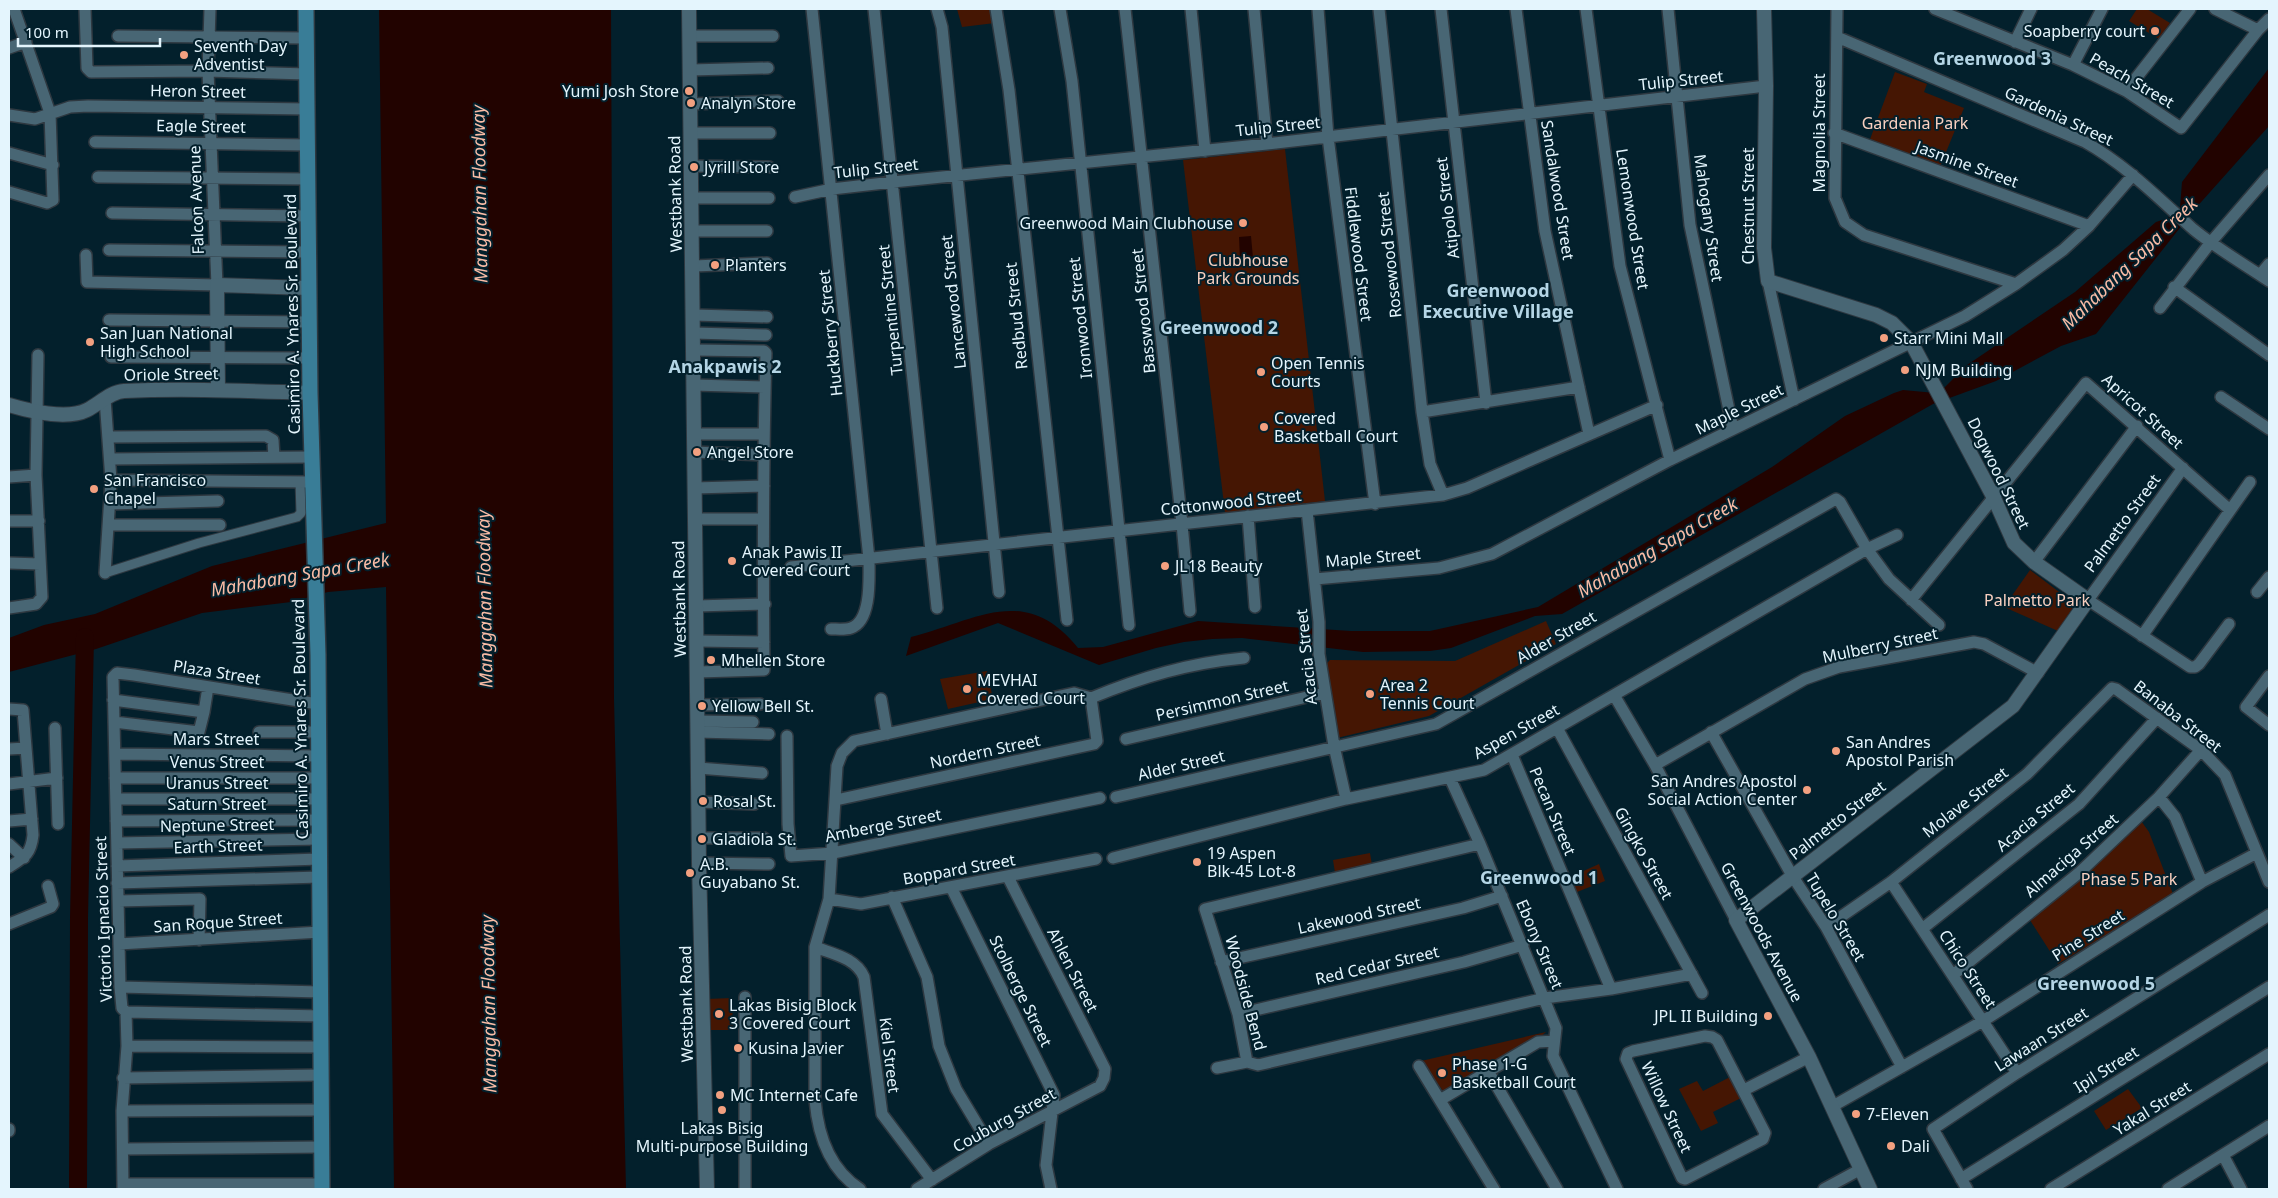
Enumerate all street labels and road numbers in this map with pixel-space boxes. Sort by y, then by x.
street label: Peach Street [2086,47,2178,113]
street label: Tulip Street [1638,65,1725,95]
street label: Magnolia Street [1808,73,1830,192]
street label: Heron Street [150,79,246,103]
street label: Gardenia Street [2001,81,2117,151]
street label: Tulip Street [1235,111,1322,141]
street label: Eagle Street [156,114,246,138]
street label: Sandalwood Street [1536,119,1580,262]
street label: Westbank Road [663,135,687,253]
street label: Jasmine Street [1911,135,2022,193]
street label: Falcon Avenue [183,145,209,255]
street label: Lemonwood Street [1611,147,1655,291]
street label: Chestnut Street [1737,147,1759,264]
street label: Tulip Street [833,153,920,183]
street label: Mahogany Street [1689,153,1729,283]
street label: Atipolo Street [1430,156,1464,260]
street label: Fiddlewood Street [1340,185,1378,323]
street label: Rosewood Street [1371,191,1407,319]
street label: Casimiro A. Ynares Sr. Boulevard [279,193,305,435]
street label: Lancewood Street [935,234,971,370]
street label: Turpentine Street [872,243,908,376]
street label: Basswood Street [1125,247,1160,374]
street label: Ironwood Street [1063,256,1097,380]
street label: Redbud Street [999,261,1033,370]
street label: Huckberry Street [812,268,848,397]
street label: Oriole Street [123,362,219,386]
street label: Apricot Street [2097,368,2189,454]
street label: Maple Street [1691,378,1787,440]
street label: Dogwood Street [1962,413,2036,533]
street label: Palmetto Street [2079,469,2165,577]
street label: Cottonwood Street [1159,484,1303,520]
street label: Westbank Road [667,540,691,658]
street label: Maple Street [1325,542,1422,572]
street label: Casimiro A. Ynares Sr. Boulevard [287,598,313,840]
street label: Alder Street [1512,605,1600,669]
street label: Acacia Street [1290,608,1322,706]
street label: Mulberry Street [1820,622,1940,668]
street label: Plaza Street [172,654,262,690]
street label: Persimmon Street [1154,674,1291,726]
street label: Banaba Street [2130,675,2227,757]
street label: Aspen Street [1469,698,1563,764]
street label: Mars Street [173,728,260,750]
street label: Nordern Street [928,729,1042,773]
street label: Alder Street [1135,744,1227,786]
street label: Venus Street [170,751,265,773]
street label: Molave Street [1918,761,2013,842]
street label: Pecan Street [1524,763,1582,859]
street label: Uranus Street [165,772,269,794]
street label: Palmetto Street [1784,775,1890,865]
street label: Acacia Street [1991,777,2079,856]
street label: Saturn Street [168,793,267,815]
street label: Amberge Street [823,803,943,847]
street label: Gingko Street [1610,803,1679,903]
street label: Almaciga Street [2019,808,2123,902]
street label: Neptune Street [160,813,275,837]
street label: Earth Street [173,833,263,859]
street label: Victorio Ignacio Street [89,835,117,1002]
street label: Boppard Street [901,848,1017,890]
street label: Greenwoods Avenue [1716,858,1808,1006]
street label: Tupelo Street [1801,869,1871,965]
street label: Lakewood Street [1295,891,1423,939]
street label: Ebony Street [1511,896,1569,992]
street label: Pine Street [2048,904,2129,966]
street label: San Roque Street [153,907,283,937]
street label: Ahlen Street [1042,924,1104,1016]
street label: Chico Street [1934,925,2002,1013]
street label: Stolberge Street [985,932,1058,1051]
street label: Woodside Bend [1220,933,1272,1053]
street label: Red Cedar Street [1313,940,1441,990]
street label: Westbank Road [674,945,698,1063]
street label: Lawaan Street [1990,1001,2092,1077]
street label: Kiel Street [874,1016,906,1094]
street label: Ipil Street [2069,1040,2143,1098]
street label: Willow Street [1636,1058,1698,1156]
street label: Yakal Street [2109,1075,2195,1141]
street label: Couburg Street [949,1083,1060,1157]

